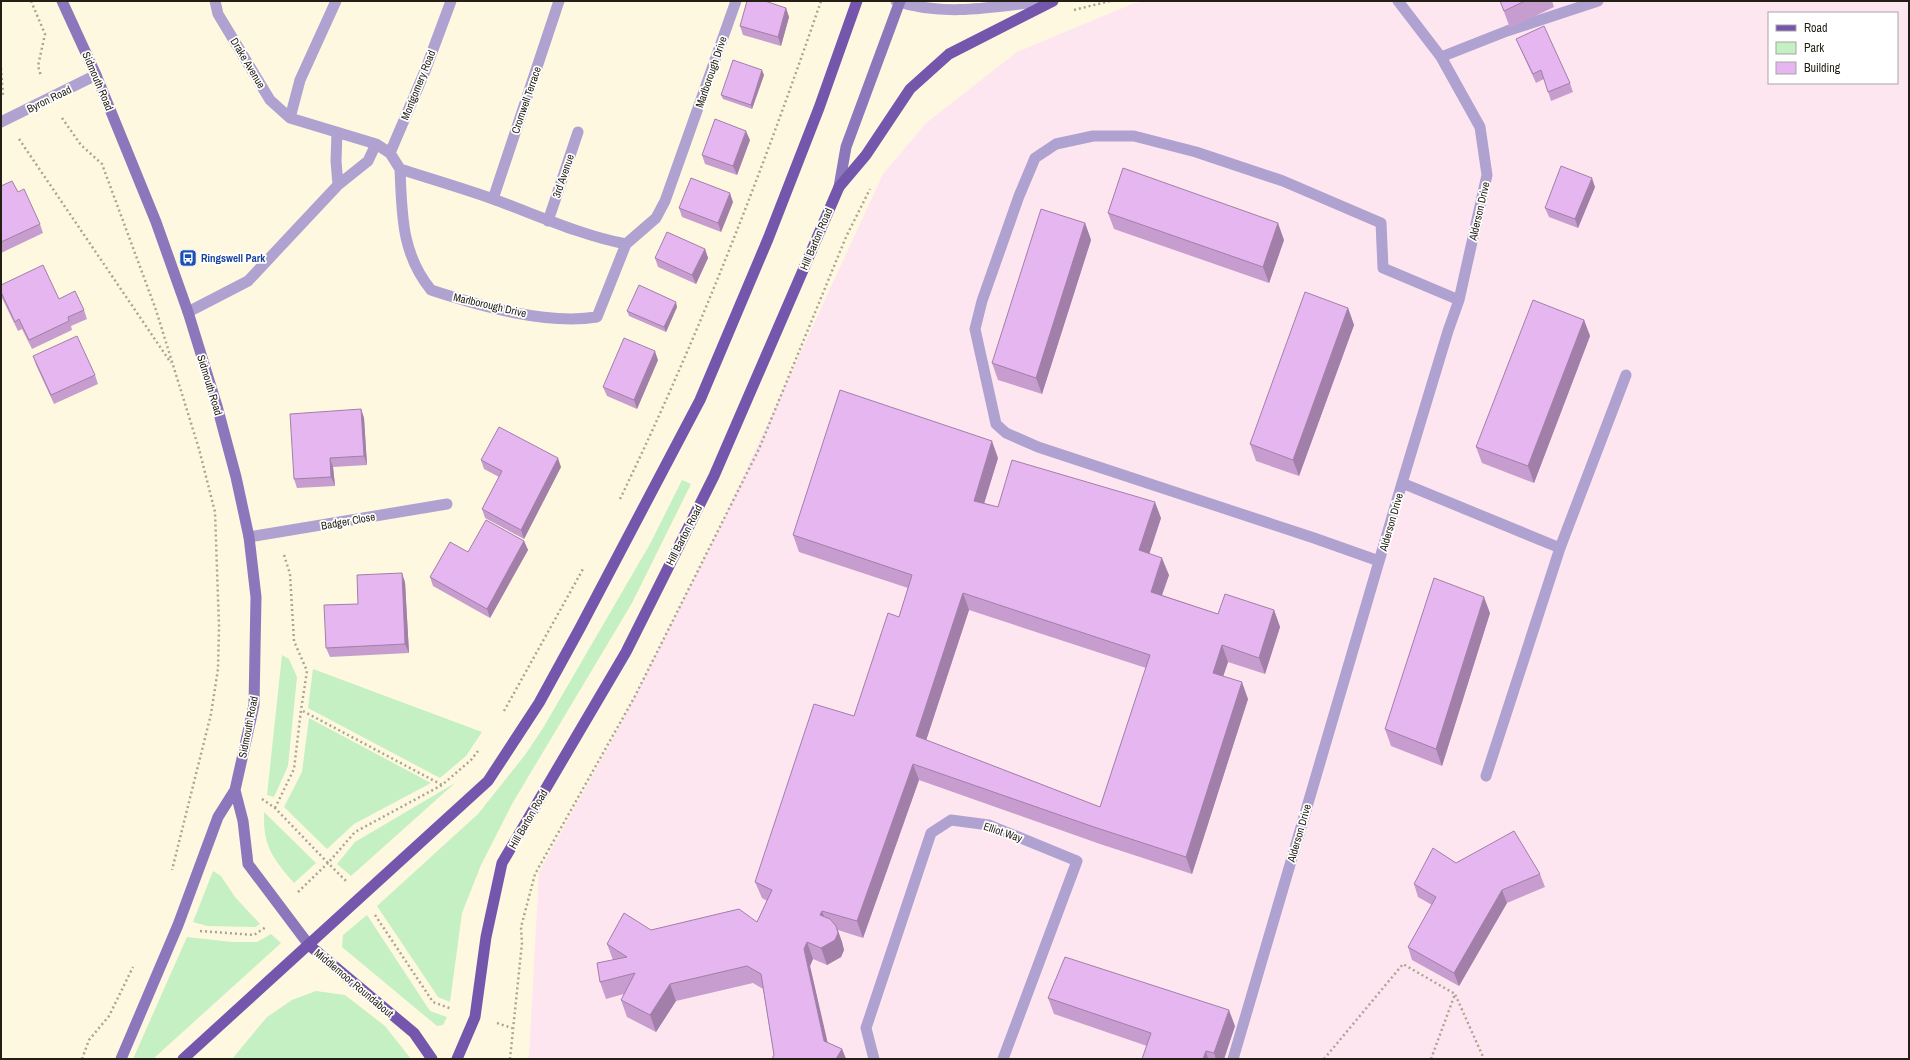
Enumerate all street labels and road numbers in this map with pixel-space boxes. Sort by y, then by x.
street label: Marlborough Drive [692,34,730,110]
street label: Drake Avenue [227,35,269,91]
street label: Montgomery Road [398,48,438,122]
street label: Sidmouth Road [79,49,117,113]
street label: Cromwell Terrace [508,65,544,135]
street label: Byron Road [25,82,73,116]
street label: 3rd Avenue [549,152,577,200]
street label: Alderson Drive [1465,180,1493,243]
street label: Hill Barton Road [797,206,835,272]
street label: Marlborough Drive [452,290,528,320]
street label: Sidmouth Road [194,353,226,417]
street label: Alderson Drive [1376,491,1406,554]
street label: Hill Barton Road [663,502,705,568]
street label: Badger Close [320,509,376,533]
street label: Sidmouth Road [235,695,261,759]
street label: Hill Barton Road [505,787,551,851]
street label: Alderson Drive [1284,802,1314,865]
street label: Elliot Way [982,819,1025,845]
street label: Middlemoor Roundabout [311,946,397,1021]

